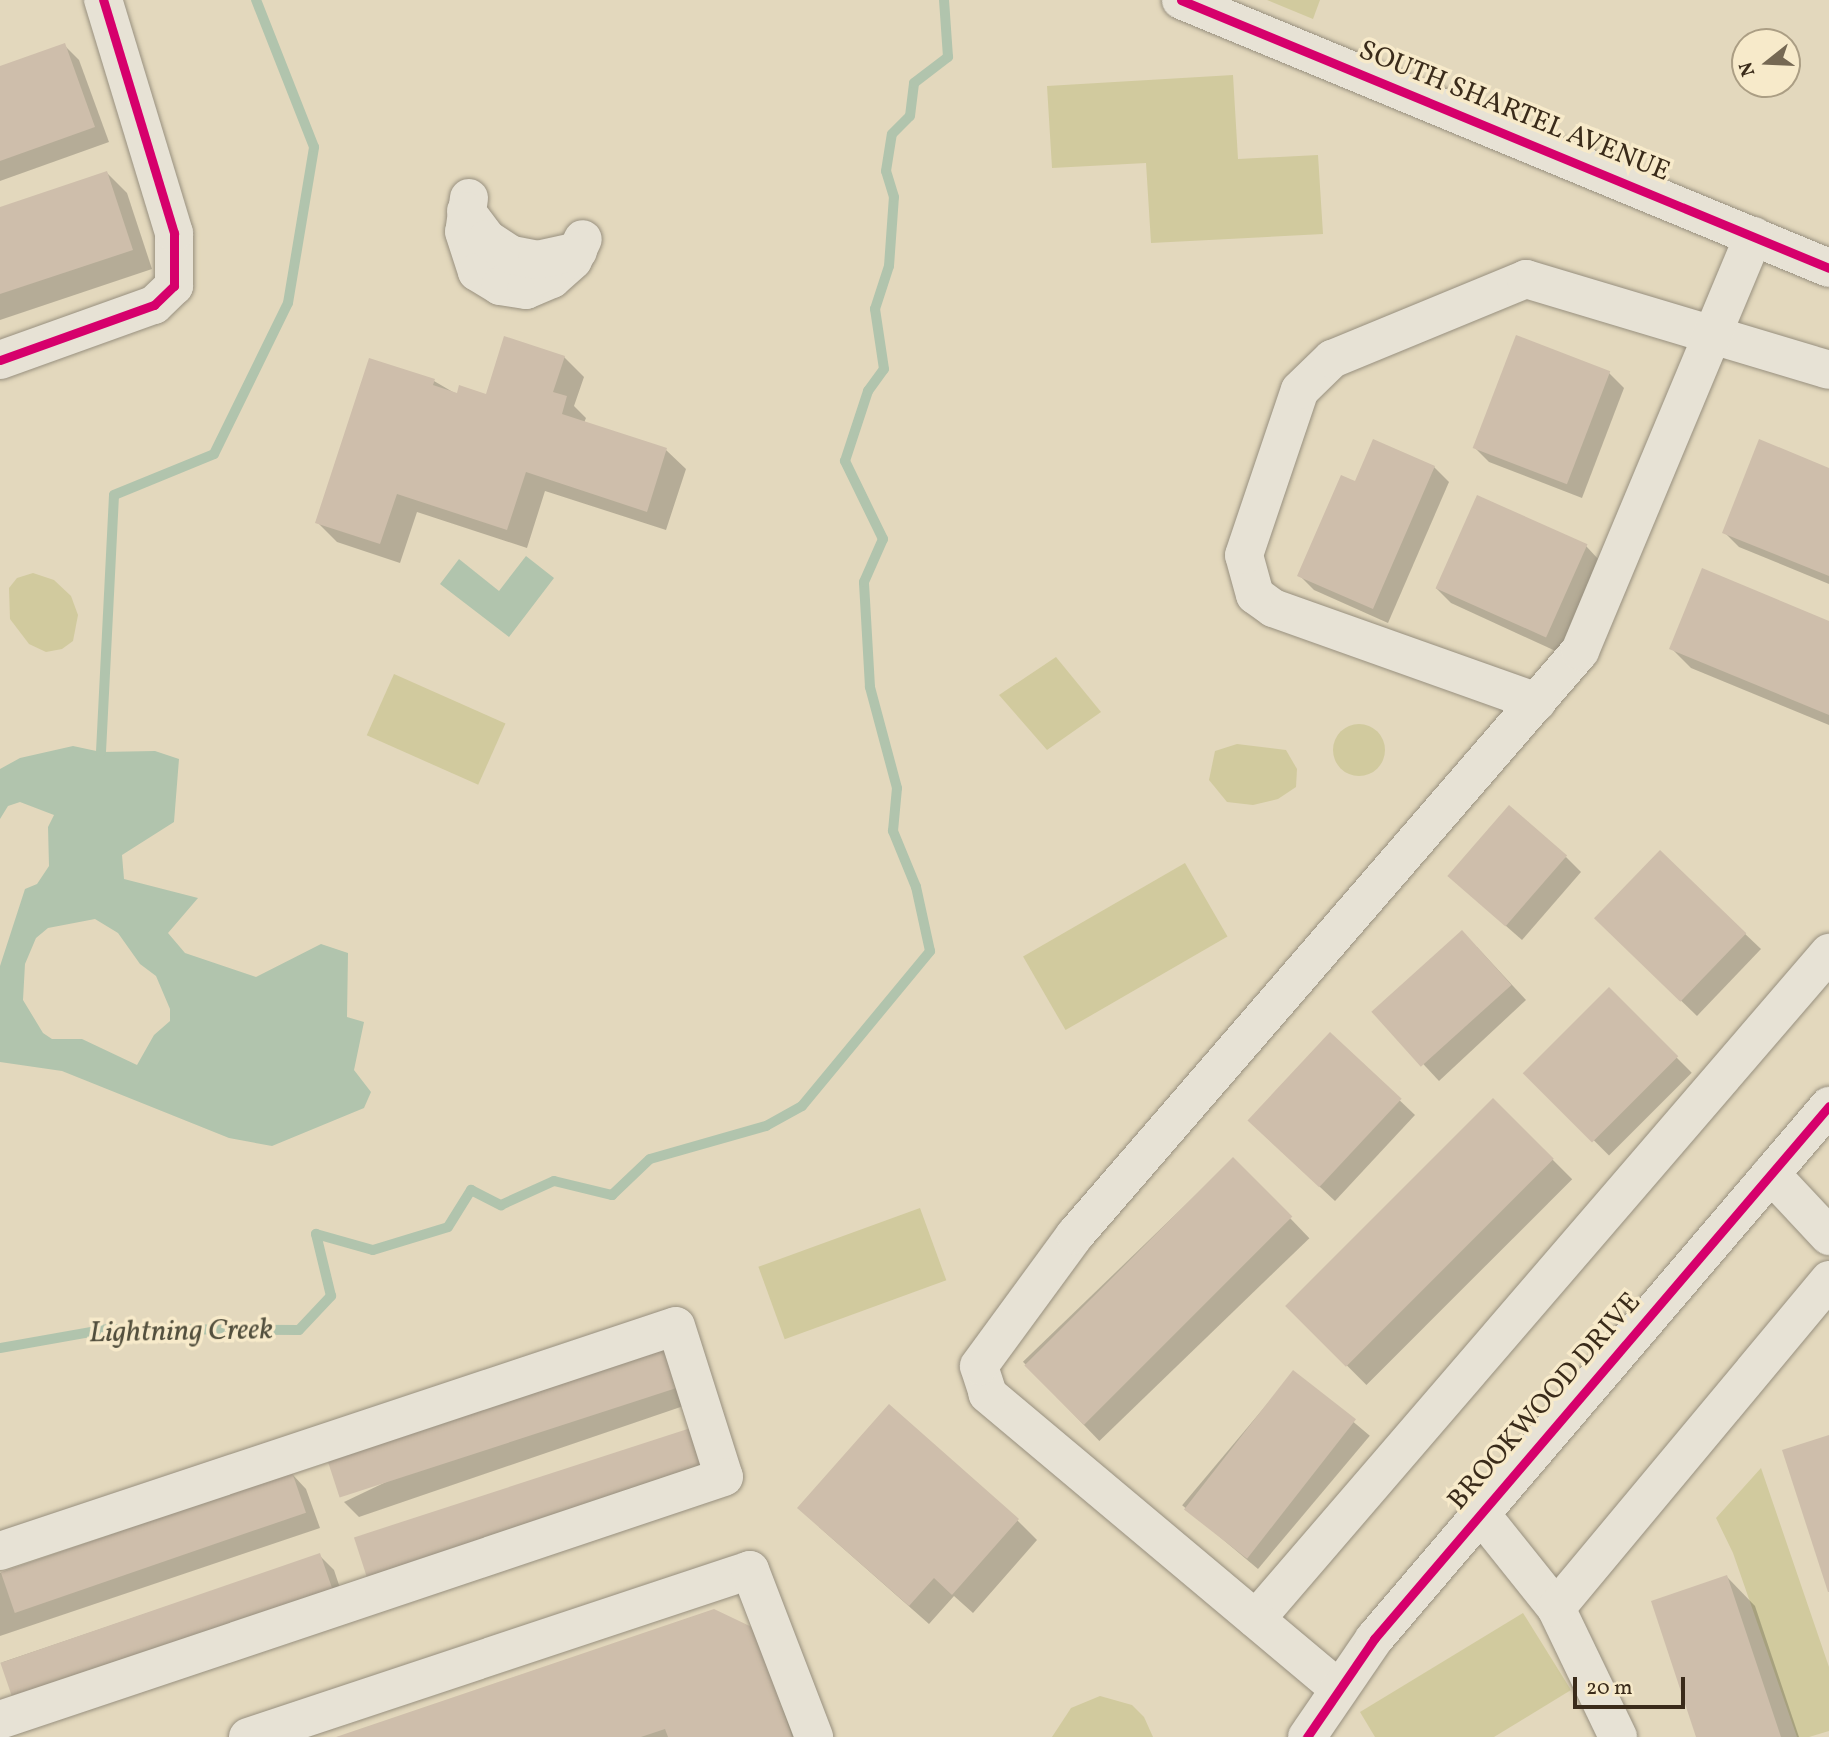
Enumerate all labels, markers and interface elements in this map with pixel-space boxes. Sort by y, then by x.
north arrow [1731,28,1801,98]
street label: SOUTH SHARTEL AVENUE [1354,34,1674,190]
text: N [1733,58,1762,79]
street label: BROOKWOOD DRIVE [1442,1287,1648,1517]
water label: Lightning Creek [89,1312,273,1352]
scale bar [1577,1664,1689,1708]
text: 20 m [1586,1674,1632,1703]

